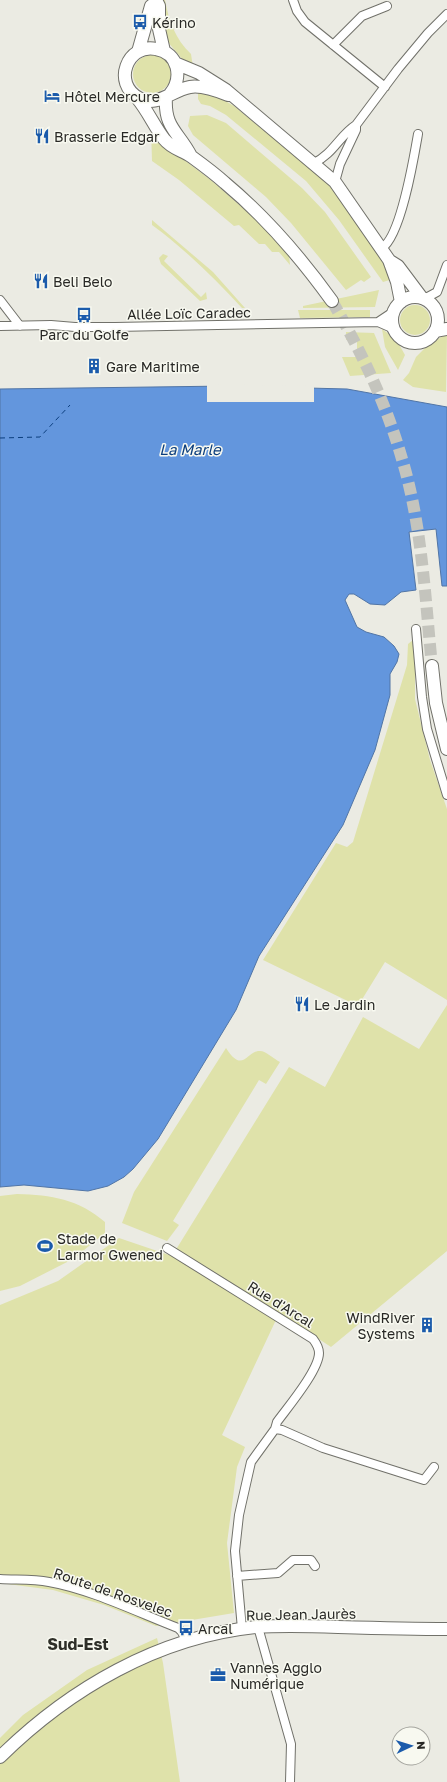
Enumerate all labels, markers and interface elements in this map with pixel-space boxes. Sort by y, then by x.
bus stop icon: Kérino [131,13,149,31]
place label: Kérino [152,14,196,31]
hotel icon: Hôtel Mercure [43,87,61,105]
place label: Hôtel Mercure [64,88,160,105]
restaurant icon: Brasserie Edgar [33,127,51,145]
place label: Brasserie Edgar [54,128,160,145]
restaurant icon: Beli Belo [32,272,50,290]
place label: Beli Belo [53,273,112,290]
street label: Allée Loïc Caradec [127,303,251,323]
bus stop icon: Parc du Golfe [75,306,93,324]
place label: Parc du Golfe [39,326,129,343]
building icon: Gare Maritime [85,357,103,375]
place label: Gare Maritime [106,358,200,375]
water label: La Marle [159,440,222,458]
restaurant icon: Le Jardin [293,995,311,1013]
place label: Le Jardin [314,996,375,1013]
place label: Stade de Larmor Gwened [57,1230,163,1263]
sports icon: Stade de Larmor Gwened [36,1237,54,1255]
street label: Rue d'Arcal [245,1277,317,1331]
place label: WindRiver Systems [346,1309,416,1342]
building icon: WindRiver Systems [418,1316,436,1334]
street label: Route de Rosvelec [51,1564,175,1620]
street label: Rue Jean Jaurès [246,1605,356,1623]
bus stop icon: Arcal [177,1619,195,1637]
place label: Arcal [198,1620,233,1637]
district label: Sud-Est [47,1634,109,1654]
place label: Vannes Agglo Numérique [230,1659,322,1692]
office icon: Vannes Agglo Numérique [209,1666,227,1684]
north arrow [391,1726,431,1766]
text: N [415,1741,428,1750]

